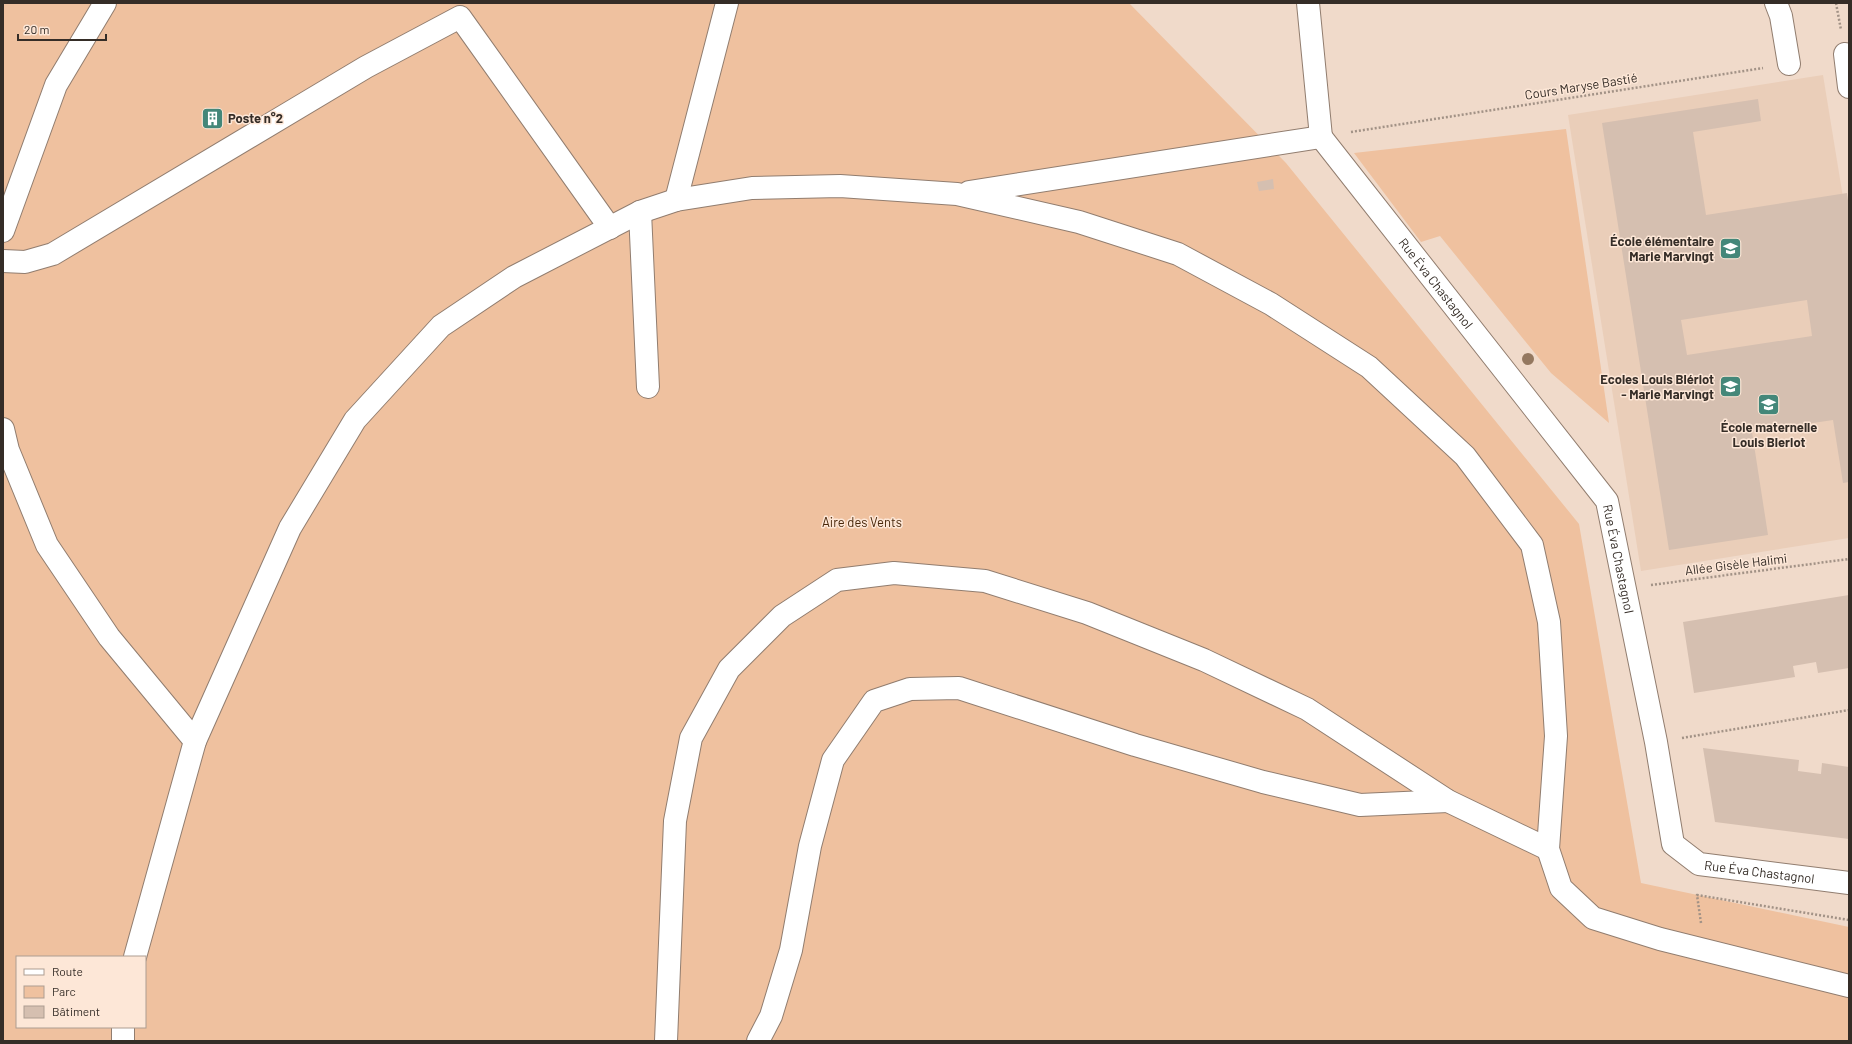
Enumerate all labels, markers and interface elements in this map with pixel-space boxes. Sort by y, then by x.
scale bar [18,16,106,42]
text: 20 m [24,22,50,36]
street label: Cours Maryse Bastié [1524,69,1639,103]
building icon: Poste n°2 [200,105,226,131]
place label: Poste n°2 [228,110,283,126]
place label: École élémentaire Marie Marvingt [1610,233,1714,264]
street label: Rue Éva Chastagnol [1395,235,1476,332]
school or university icon: École élémentaire Marie Marvingt [1717,235,1743,261]
place label: Ecoles Louis Blériot - Marie Marvingt [1600,371,1714,402]
school or university icon: Ecoles Louis Blériot - Marie Marvingt [1717,373,1743,399]
school or university icon: École maternelle Louis Bleriot [1756,392,1782,418]
place label: École maternelle Louis Bleriot [1721,419,1817,450]
street label: Rue Éva Chastagnol [1600,503,1638,615]
park label: Aire des Vents [822,514,902,530]
street label: Allée Gisèle Halimi [1684,550,1788,578]
street label: Rue Éva Chastagnol [1703,857,1815,887]
legend [16,956,146,1028]
text: Route [52,964,83,978]
text: Parc [52,984,76,998]
text: Bâtiment [52,1004,100,1018]

